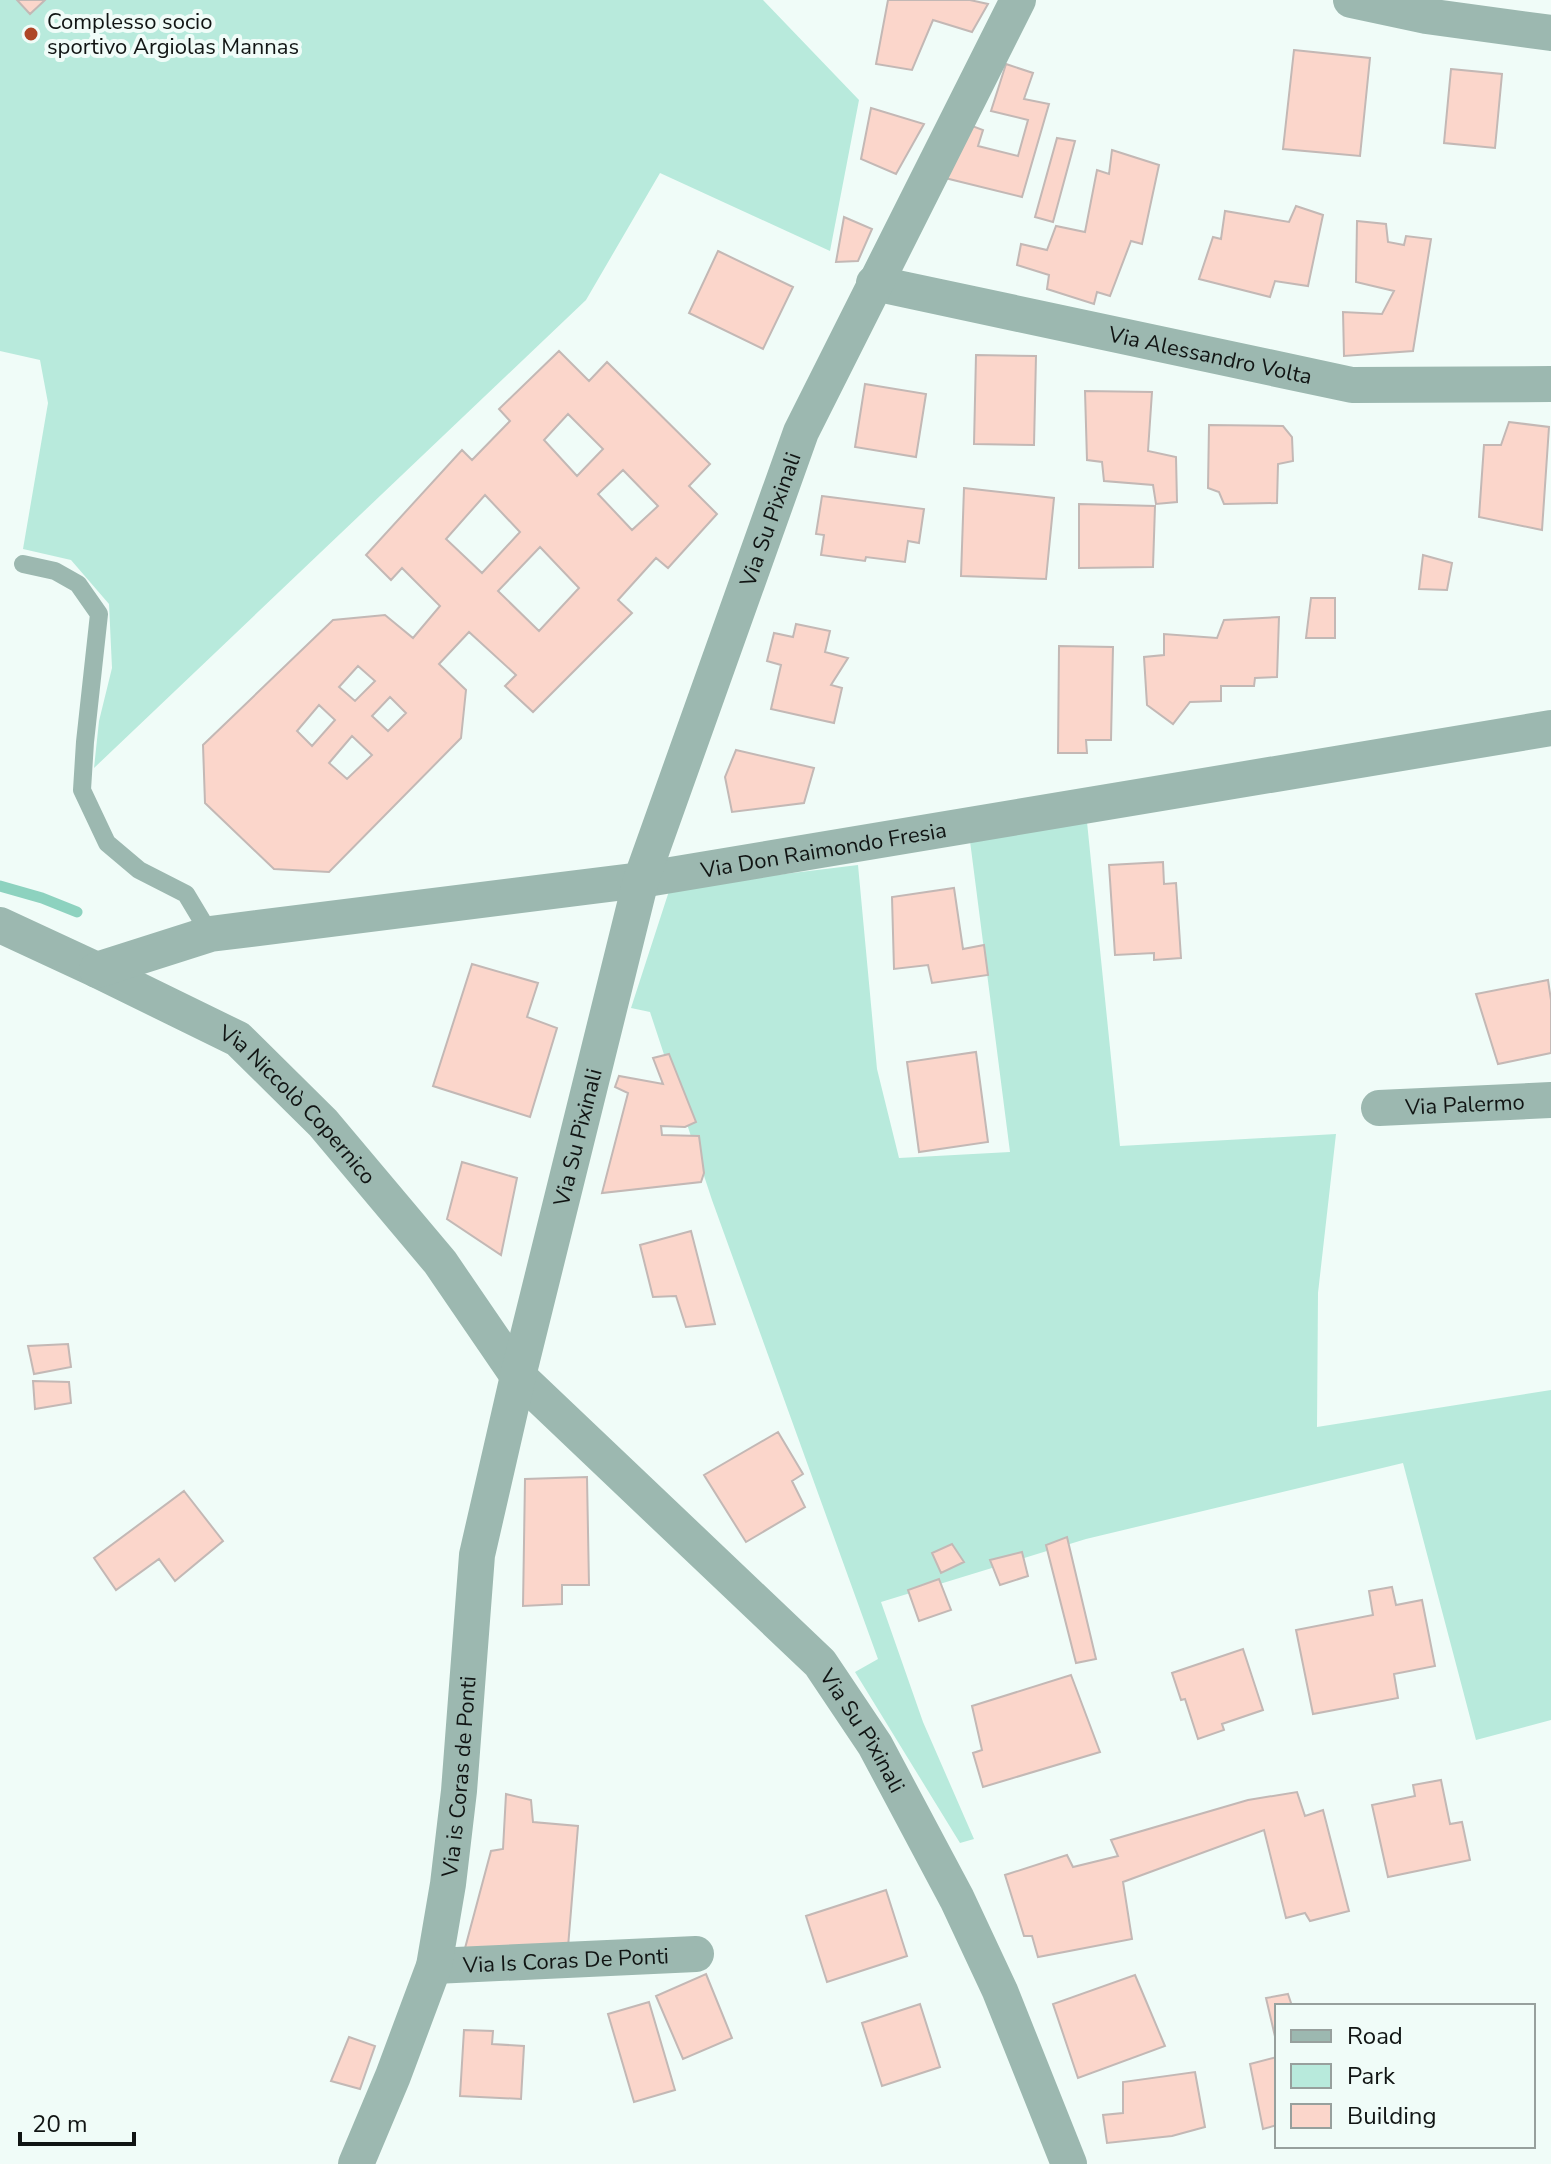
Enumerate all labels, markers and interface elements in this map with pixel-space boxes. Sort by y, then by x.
place label: Complesso socio sportivo Argiolas Mannas [47,7,299,62]
marker: Complesso socio sportivo Argiolas Mannas [22,25,40,43]
street label: Via Alessandro Volta [1105,319,1315,392]
street label: Via Su Pixinali [733,448,809,592]
street label: Via Don Raimondo Fresia [698,815,949,886]
street label: Via Niccolò Copernico [213,1018,382,1191]
street label: Via Su Pixinali [546,1066,610,1210]
street label: Via Palermo [1403,1087,1525,1123]
street label: Via Su Pixinali [812,1663,912,1798]
street label: Via is Coras de Ponti [435,1675,484,1880]
street label: Via Is Coras De Ponti [461,1941,670,1981]
legend [1275,2004,1535,2148]
text: Road [1347,2020,1403,2052]
text: Park [1347,2060,1396,2092]
scale bar [20,2096,134,2146]
text: Building [1347,2100,1437,2132]
text: 20 m [32,2108,88,2140]

